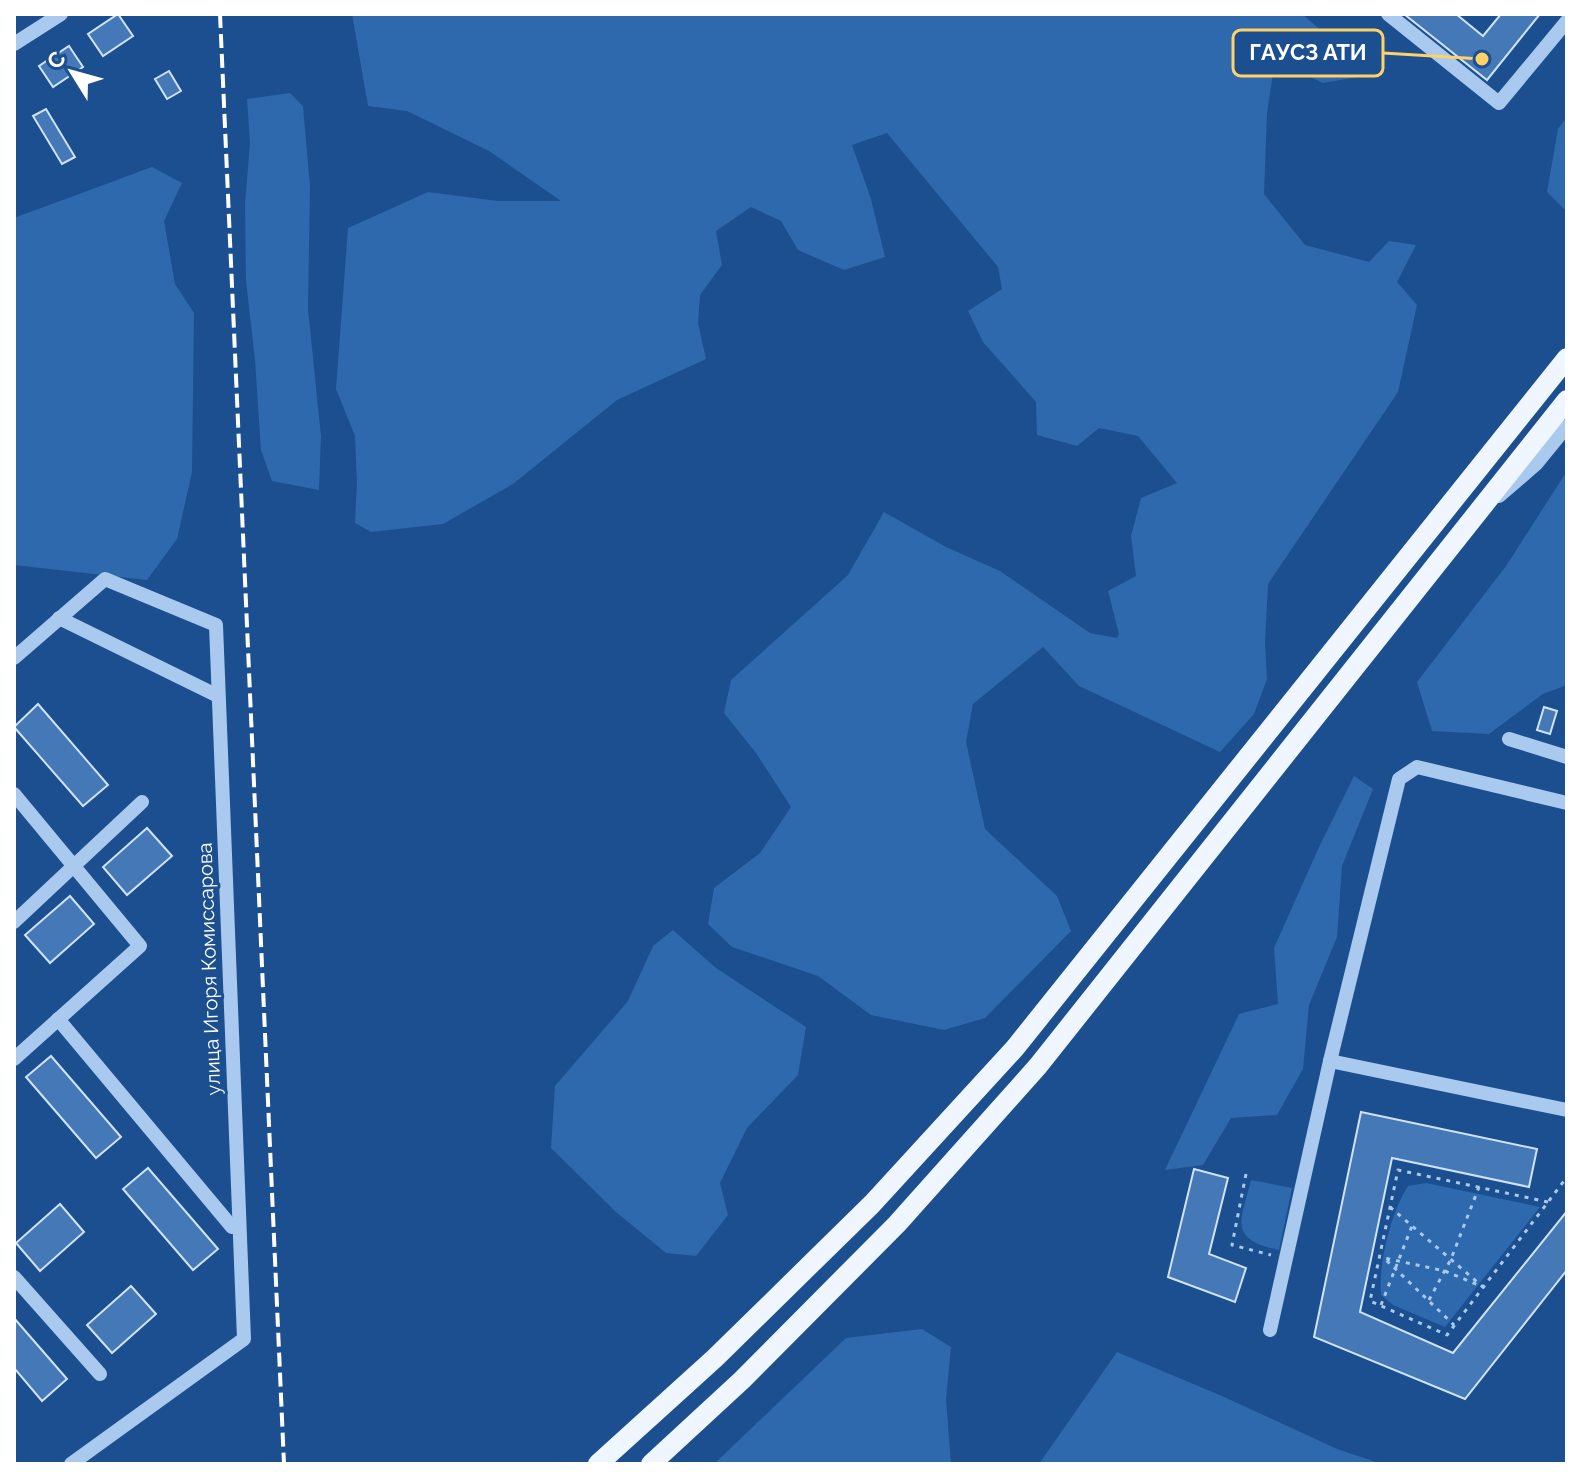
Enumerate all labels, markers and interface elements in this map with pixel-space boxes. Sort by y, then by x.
callout: ГАУСЗ АТИ [1233,30,1383,76]
north arrow [32,32,112,112]
text: ГАУСЗ АТИ [1249,39,1367,65]
text: С [41,46,71,74]
street label: улица Игоря Комиссарова [193,842,225,1096]

